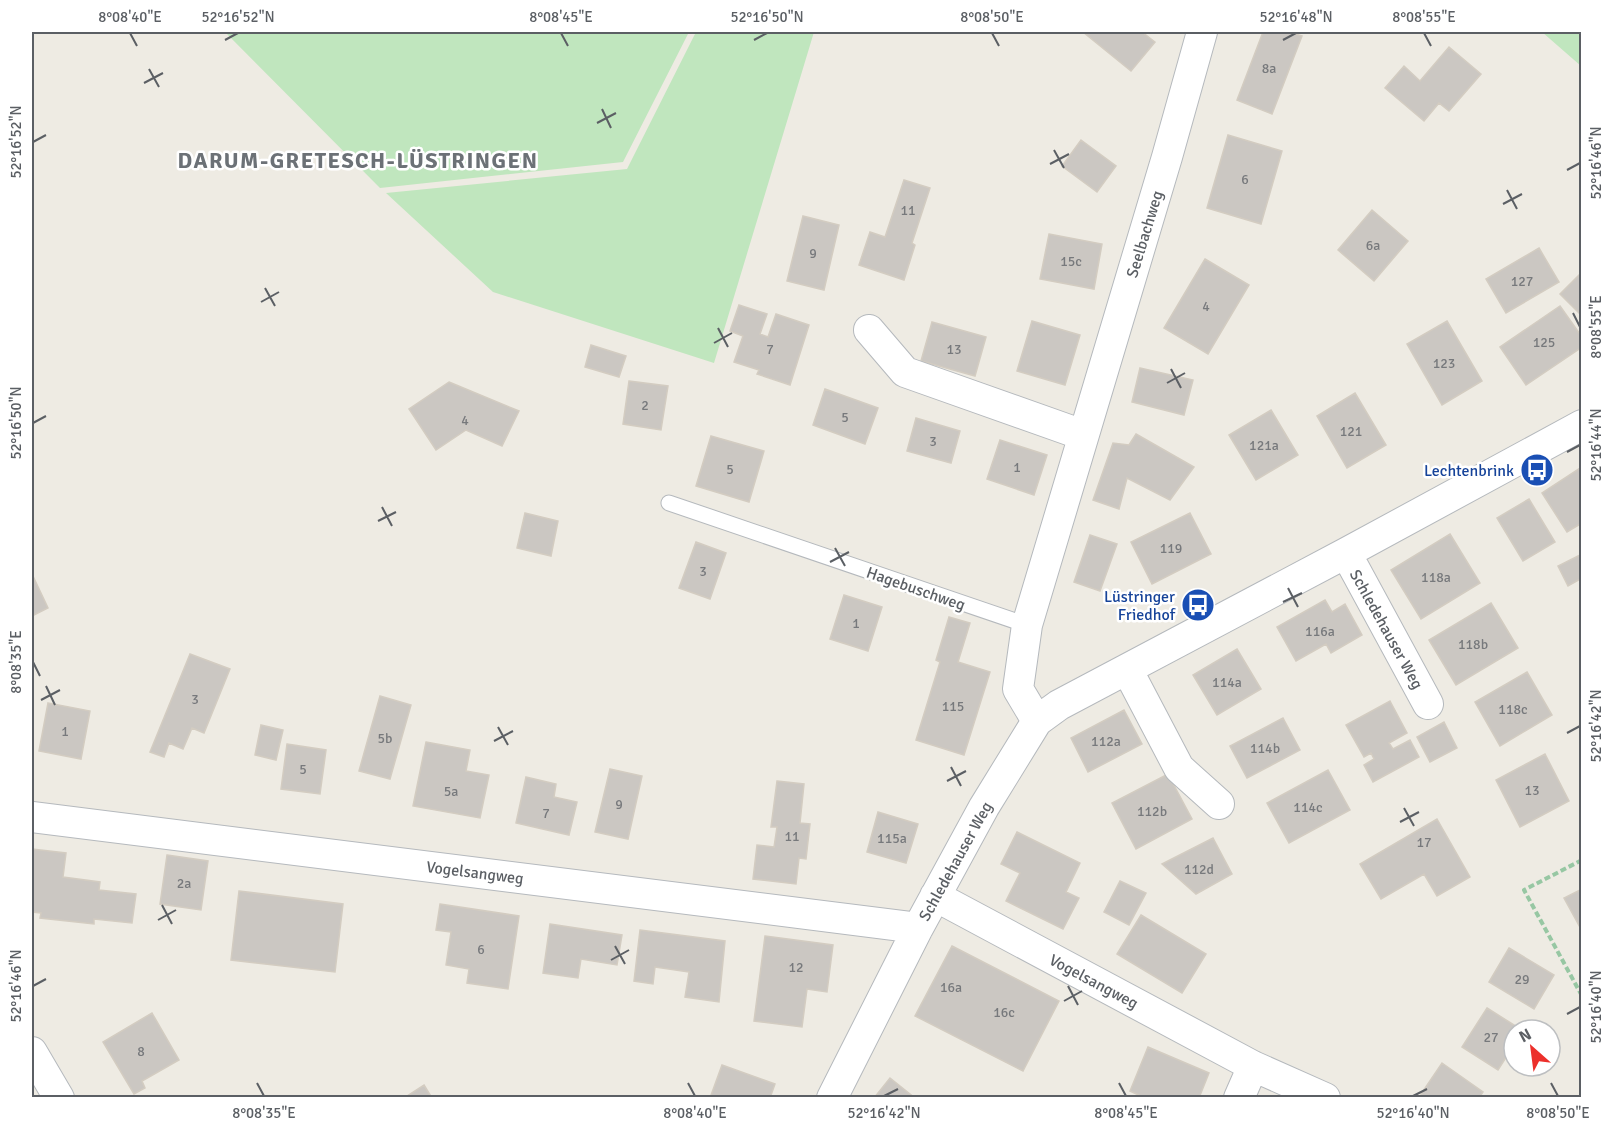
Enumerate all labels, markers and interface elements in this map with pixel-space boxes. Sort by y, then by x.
text: 8°08'40"E [98,8,162,26]
text: 52°16'52"N [201,8,275,26]
text: 8°08'45"E [529,8,593,26]
text: 52°16'50"N [730,8,804,26]
text: 8°08'50"E [960,8,1024,26]
text: 52°16'48"N [1259,8,1333,26]
text: 8°08'55"E [1392,8,1456,26]
house number: 8a [1262,60,1276,77]
text: 52°16'52"N [7,105,25,179]
text: 52°16'46"N [1587,126,1605,200]
district label: DARUM-GRETESCH-LÜSTRINGEN [178,147,538,174]
house number: 6 [1241,171,1249,188]
street label: Seelbachweg [1122,188,1168,280]
house number: 11 [900,202,916,219]
house number: 6a [1366,237,1380,254]
house number: 9 [809,245,817,262]
house number: 15c [1060,253,1082,270]
house number: 127 [1511,273,1533,290]
text: 8°08'55"E [1587,295,1605,359]
house number: 4 [1202,298,1210,315]
house number: 125 [1533,334,1555,351]
house number: 7 [766,341,774,358]
house number: 13 [946,341,962,358]
house number: 123 [1433,355,1455,372]
text: 52°16'50"N [7,386,25,460]
house number: 2 [641,397,649,414]
text: 52°16'44"N [1587,408,1605,482]
house number: 5 [841,409,849,426]
house number: 4 [461,412,469,429]
house number: 121 [1340,423,1362,440]
house number: 3 [929,433,937,450]
house number: 121a [1249,437,1279,454]
bus stop icon: Lechtenbrink [1519,452,1555,488]
house number: 1 [1013,459,1021,476]
house number: 5 [726,461,734,478]
place label: Lechtenbrink [1424,461,1514,481]
house number: 119 [1160,540,1182,557]
house number: 3 [699,563,707,580]
street label: Hagebuschweg [864,563,968,615]
street label: Schledehauser Weg [1345,566,1427,693]
house number: 118a [1421,569,1451,586]
place label: Lüstringer Friedhof [1104,587,1176,625]
bus stop icon: Lüstringer Friedhof [1180,587,1216,623]
house number: 1 [852,615,860,632]
house number: 116a [1305,623,1335,640]
text: 8°08'35"E [7,630,25,694]
house number: 118b [1458,636,1488,653]
house number: 114a [1212,674,1242,691]
text: 52°16'42"N [1587,689,1605,763]
house number: 3 [191,691,199,708]
house number: 115 [942,698,964,715]
house number: 118c [1498,701,1528,718]
house number: 1 [61,723,69,740]
house number: 5b [378,730,392,747]
house number: 112a [1091,733,1121,750]
house number: 114b [1250,740,1280,757]
house number: 5 [299,761,307,778]
house number: 13 [1524,782,1540,799]
house number: 5a [444,783,458,800]
house number: 9 [615,796,623,813]
street label: Schledehauser Weg [915,798,997,925]
house number: 114c [1293,799,1323,816]
house number: 112b [1137,803,1167,820]
house number: 7 [542,805,550,822]
house number: 11 [784,828,800,845]
house number: 115a [877,830,907,847]
house number: 17 [1416,834,1432,851]
street label: Vogelsangweg [425,857,525,889]
house number: 112d [1184,861,1214,878]
house number: 2a [177,875,191,892]
house number: 6 [477,941,485,958]
text: 52°16'46"N [7,949,25,1023]
street label: Vogelsangweg [1046,950,1141,1014]
house number: 12 [788,959,804,976]
text: 52°16'40"N [1587,970,1605,1044]
house number: 29 [1514,971,1530,988]
house number: 16a [940,979,962,996]
house number: 16c [993,1004,1015,1021]
north arrow [1502,1018,1562,1078]
text: N [1516,1024,1535,1047]
house number: 27 [1483,1029,1499,1046]
house number: 8 [137,1043,145,1060]
text: 8°08'35"E [232,1104,296,1122]
text: 8°08'40"E [663,1104,727,1122]
text: 52°16'42"N [847,1104,921,1122]
text: 8°08'45"E [1094,1104,1158,1122]
text: 52°16'40"N [1376,1104,1450,1122]
text: 8°08'50"E [1526,1104,1590,1122]

